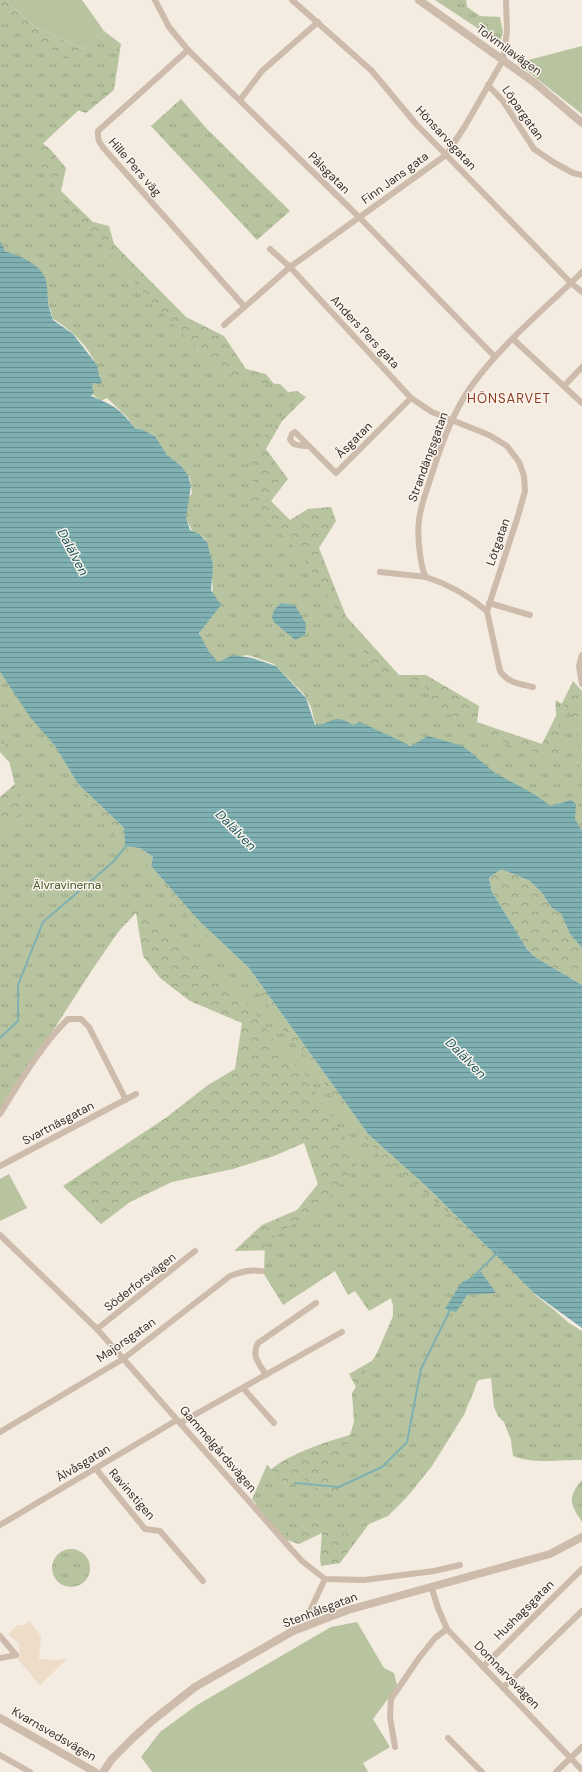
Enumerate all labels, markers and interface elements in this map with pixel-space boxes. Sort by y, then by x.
street label: Tolvmilavägen [473,21,545,79]
street label: Löpargatan [498,83,548,143]
street label: Hönsarvsgatan [412,102,480,174]
street label: Hille Pers väg [105,134,165,200]
street label: Finn Jans gata [358,148,432,208]
street label: Pålsgatan [305,149,354,198]
street label: Anders Pers gata [327,292,403,372]
district label: HÖNSARVET [467,390,551,407]
street label: Strandängsgatan [404,410,452,504]
street label: Åsgatan [332,418,376,462]
street label: Lötgatan [482,516,514,568]
water label: Dalälven [54,526,92,578]
water label: Dalälven [212,806,260,854]
park label: Älvravinerna [33,877,101,893]
water label: Dalälven [442,1034,490,1082]
street label: Svartnäsgatan [19,1097,97,1149]
street label: Söderforsvägen [101,1249,179,1315]
street label: Majorsgatan [93,1314,159,1366]
street label: Gammelgårdsvägen [176,1402,260,1496]
street label: Älvåsgatan [53,1441,113,1485]
street label: Ravinstigen [105,1465,159,1523]
street label: Hushagsgatan [491,1577,557,1643]
street label: Stenhålsgatan [280,1588,360,1632]
street label: Domnarvsvägen [471,1638,544,1712]
street label: Kvarnsvedsvägen [9,1703,99,1765]

